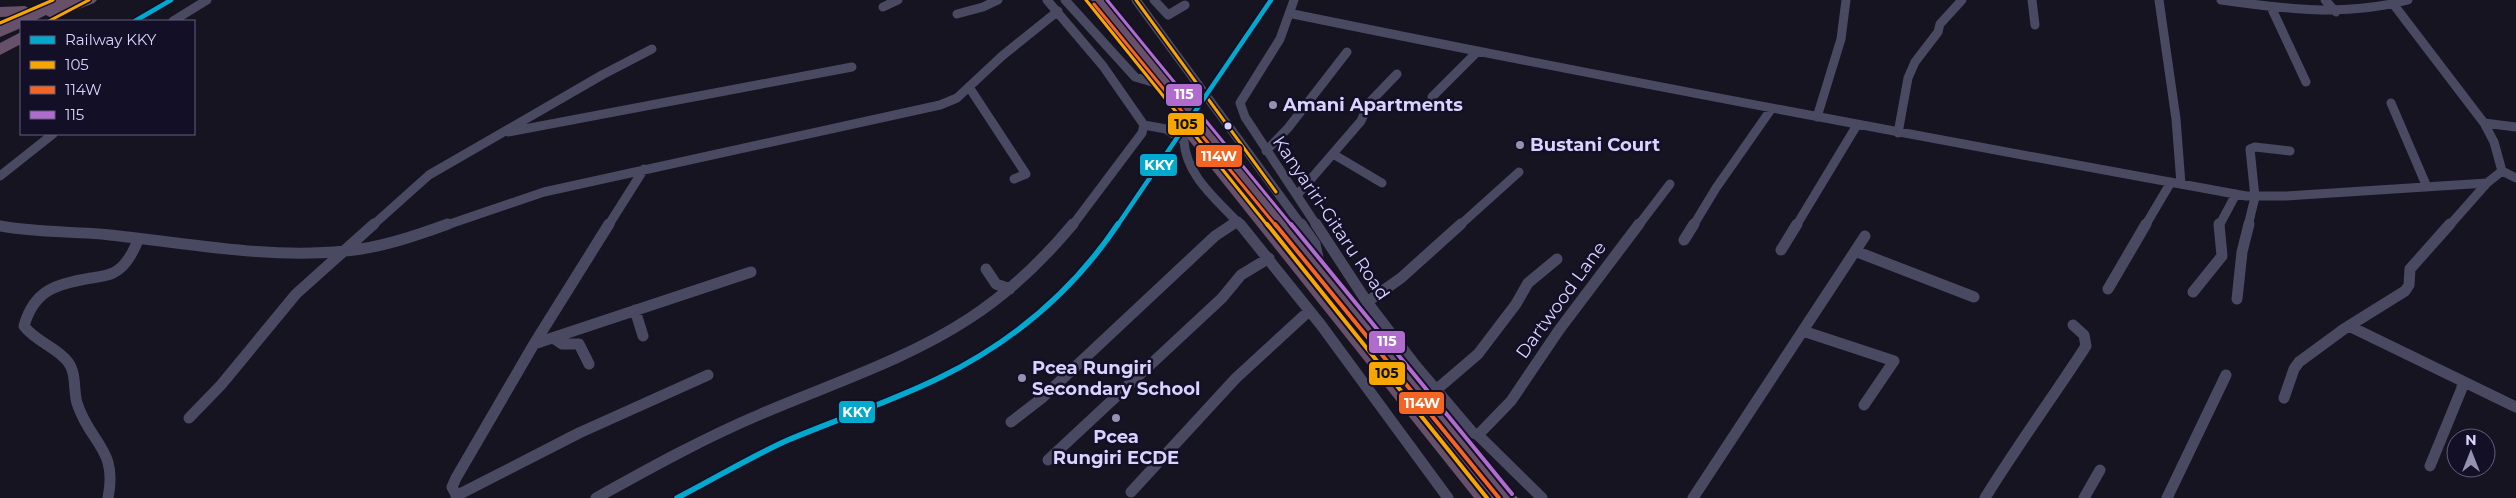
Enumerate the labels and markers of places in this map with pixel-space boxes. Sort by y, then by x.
place label: Amani Apartments [1282,94,1463,116]
marker: Amani Apartments [1267,99,1279,111]
unlabelled marker [1223,121,1233,131]
place label: Bustani Court [1530,134,1660,156]
marker: Bustani Court [1514,139,1526,151]
place label: Pcea Rungiri Secondary School [1032,357,1200,400]
marker: Pcea Rungiri Secondary School [1016,372,1028,384]
marker: Pcea Rungiri ECDE [1110,412,1122,424]
place label: Pcea Rungiri ECDE [1053,426,1179,469]

